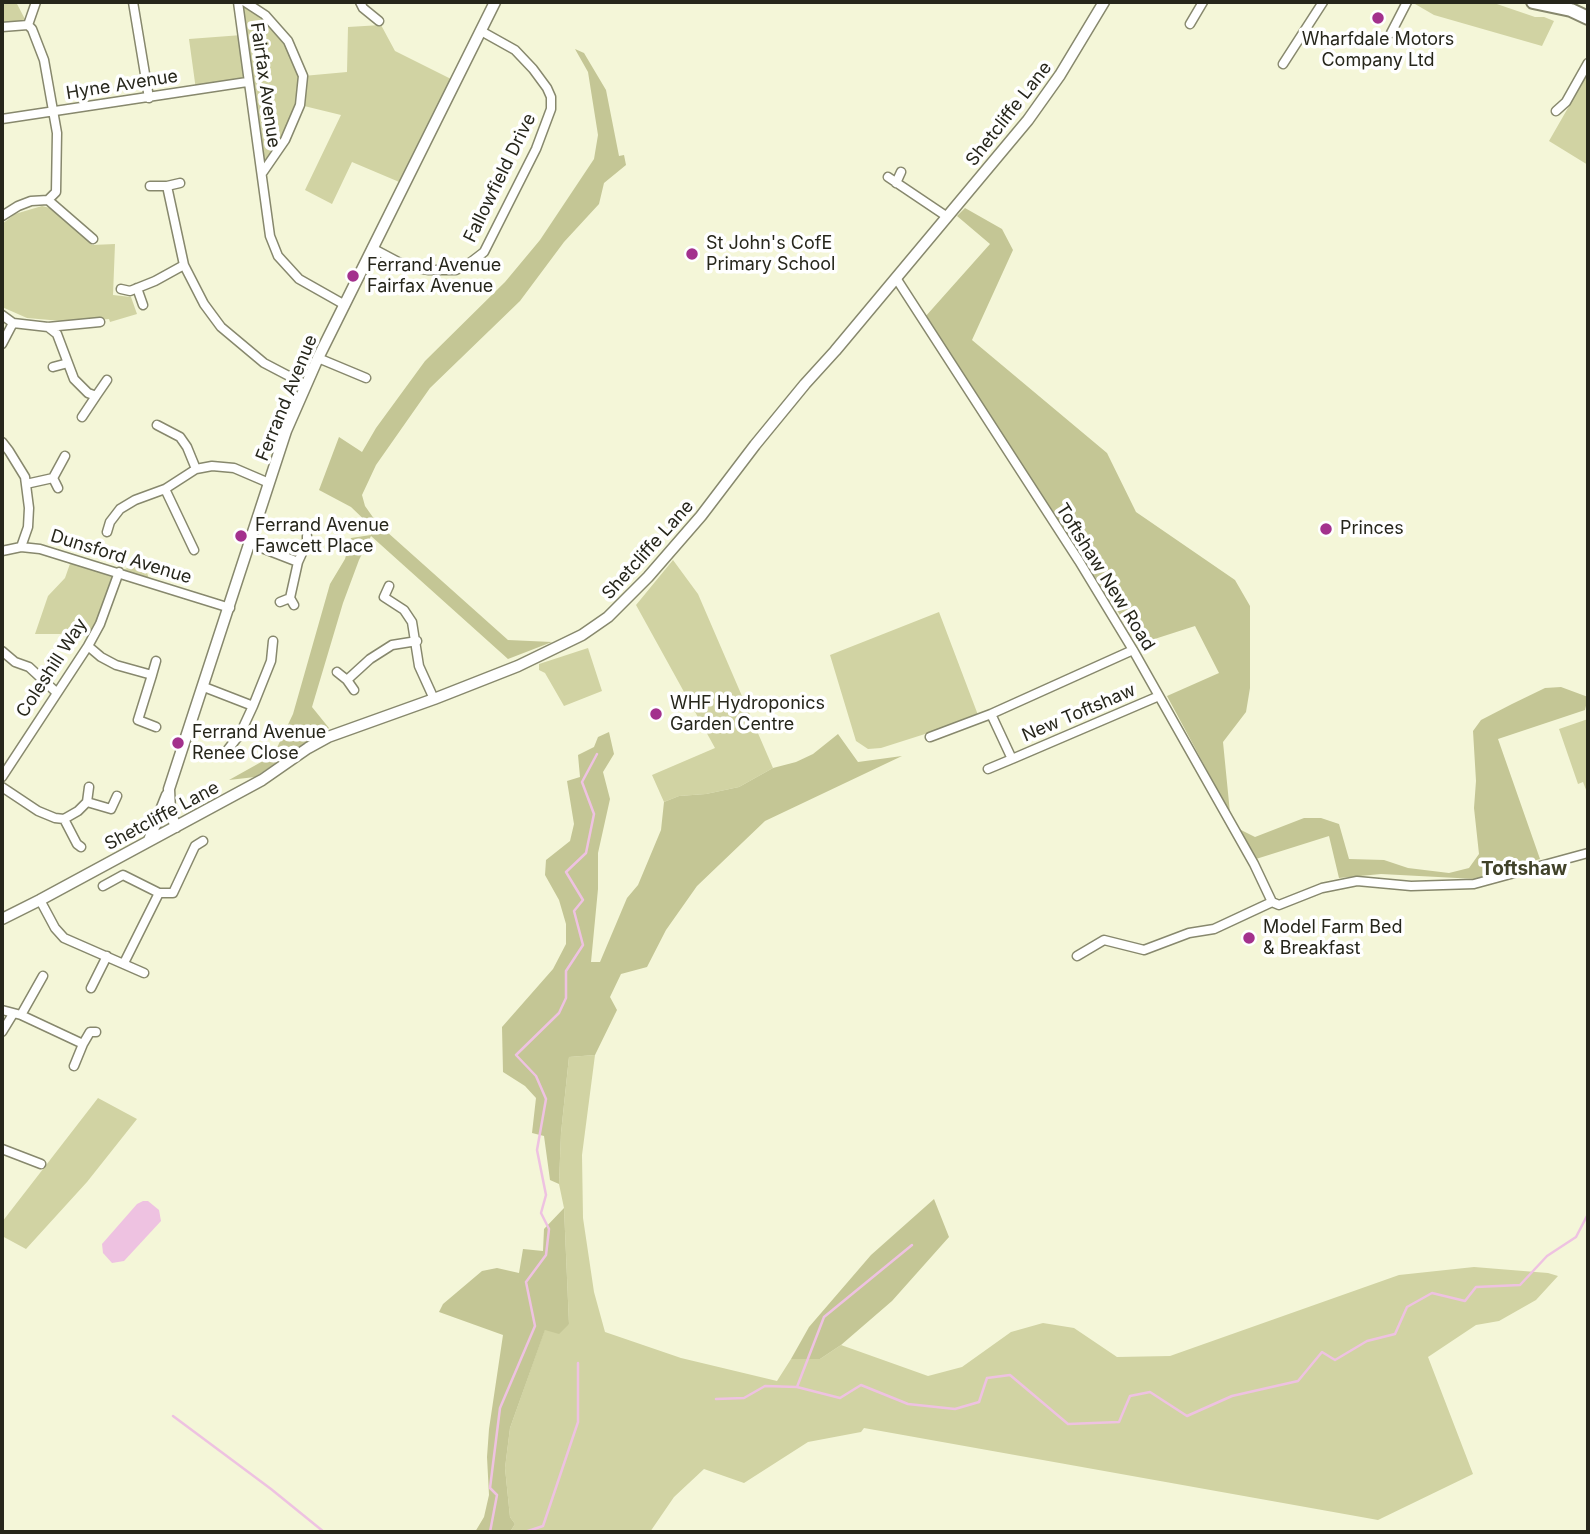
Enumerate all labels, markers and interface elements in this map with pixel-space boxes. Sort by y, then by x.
marker: Wharfdale Motors Company Ltd [1370,10,1386,26]
street label: Fairfax Avenue [246,21,284,149]
place label: Wharfdale Motors Company Ltd [1302,29,1454,72]
street label: Shetcliffe Lane [962,58,1056,170]
street label: Hyne Avenue [65,65,179,105]
street label: Fallowfield Drive [459,110,541,246]
place label: St John's CofE Primary School [706,233,835,276]
marker: St John's CofE Primary School [684,246,700,262]
place label: Ferrand Avenue Fairfax Avenue [367,255,501,298]
marker: Ferrand Avenue Fairfax Avenue [345,268,361,284]
street label: Ferrand Avenue [252,332,322,464]
street label: Shetcliffe Lane [598,496,698,604]
street label: Toftshaw New Road [1051,499,1159,655]
place label: Ferrand Avenue Fawcett Place [255,515,389,558]
place label: Princes [1340,518,1404,540]
marker: Princes [1318,521,1334,537]
street label: Dunsford Avenue [48,525,194,589]
marker: Ferrand Avenue Fawcett Place [233,528,249,544]
street label: Coleshill Way [12,614,92,722]
street label: New Toftshaw [1019,679,1139,747]
place label: WHF Hydroponics Garden Centre [670,693,825,736]
marker: WHF Hydroponics Garden Centre [648,706,664,722]
place label: Ferrand Avenue Renee Close [192,722,326,764]
marker: Ferrand Avenue Renee Close [170,735,186,751]
street label: Shetcliffe Lane [101,777,223,855]
district label: Toftshaw [1481,858,1567,880]
place label: Model Farm Bed & Breakfast [1263,917,1402,960]
marker: Model Farm Bed & Breakfast [1241,930,1257,946]

